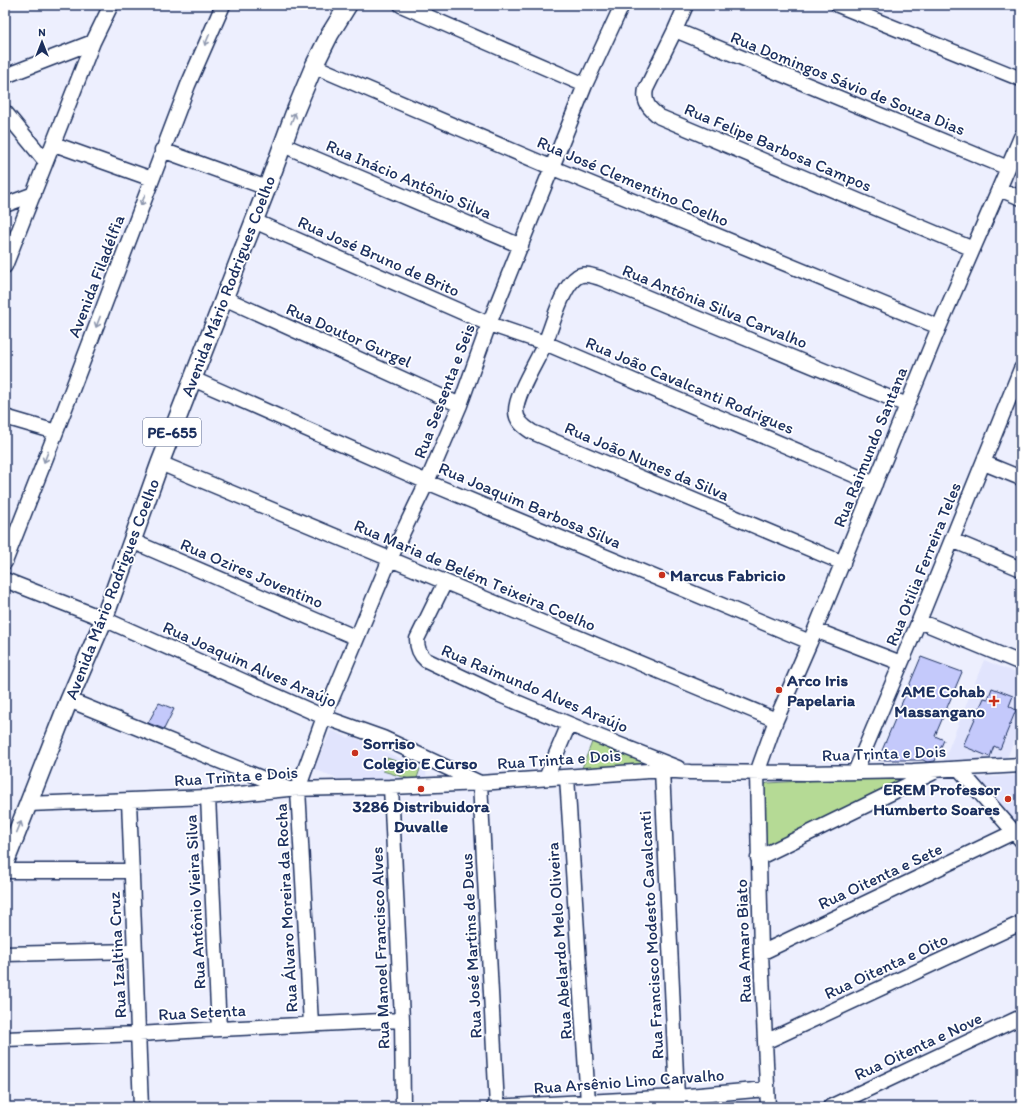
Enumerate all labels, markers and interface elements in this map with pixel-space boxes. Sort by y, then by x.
north arrow [22,22,62,62]
text: N [38,26,46,39]
street label: Rua Domingos Sávio de Souza Dias [728,27,968,139]
one-way arrow [202,34,210,46]
street label: Rua Felipe Barbosa Campos [681,98,875,196]
one-way arrow [290,112,297,124]
street label: Rua José Clementino Coelho [534,131,732,231]
street label: Rua Inácio Antônio Silva [323,135,495,223]
street label: Avenida Mário Rodrigues Coelho [177,173,279,399]
one-way arrow [139,194,147,206]
street label: Rua José Bruno de Brito [295,211,463,301]
street label: Avenida Filadélfia [63,212,129,340]
street label: Rua Antônia Silva Carvalho [619,260,811,352]
street label: Rua Doutor Gurgel [283,298,415,372]
one-way arrow [93,316,101,328]
street label: Rua Sessenta e Seis [409,321,479,461]
street label: Rua João Cavalcanti Rodrigues [583,332,797,438]
street label: Rua Raimundo Santana [829,364,911,530]
street label: Rua João Nunes da Silva [562,417,733,505]
road number: PE-655 [143,418,201,446]
one-way arrow [42,450,50,462]
street label: Rua Joaquim Barbosa Silva [436,457,624,553]
street label: Avenida Mário Rodrigues Coelho [61,476,163,702]
street label: Rua Otilia Ferreira Teles [881,479,965,649]
street label: Rua Maria de Belém Teixeira Coelho [351,515,599,635]
street label: Rua Ozires Joventino [177,534,327,612]
place label: Marcus Fabricio [670,565,786,585]
marker: Marcus Fabricio [657,570,667,580]
street label: Rua Joaquim Alves Araújo [160,617,340,711]
street label: Rua Raimundo Alves Araújo [438,639,632,737]
place label: Arco Iris Papelaria [786,670,856,711]
place label: AME Cohab Massangano [894,681,985,722]
marker: Arco Iris Papelaria [774,685,784,695]
marker: AME Cohab Massangano [988,695,1000,707]
place label: Sorriso Colegio E Curso [363,733,478,774]
street label: Rua Trinta e Dois [822,741,946,765]
street label: Rua Trinta e Dois [496,745,622,773]
marker: Sorriso Colegio E Curso [350,748,360,758]
street label: Rua Trinta e Dois [173,762,299,790]
place label: EREM Professor Humberto Soares [873,779,1001,819]
marker: 3286 Distribuidora Duvalle [416,784,426,794]
marker: EREM Professor Humberto Soares [1003,794,1013,804]
place label: 3286 Distribuidora Duvalle [353,796,490,836]
street label: Rua Álvaro Moreira da Rocha [271,803,301,1013]
street label: Rua Francisco Modesto Cavalcanti [635,810,667,1060]
street label: Rua Antônio Vieira Silva [180,814,210,990]
one-way arrow [16,821,24,833]
street label: Rua Oitenta e Sete [815,838,945,914]
street label: Rua Abelardo Melo Oliveira [542,842,576,1040]
street label: Rua Manoel Francisco Alves [366,846,394,1050]
street label: Rua José Martins de Deus [456,853,486,1039]
street label: Rua Amaro Biato [731,879,755,1003]
street label: Rua Izaltina Cruz [104,891,130,1019]
street label: Rua Oitenta e Oito [821,929,951,1003]
street label: Rua Setenta [158,1000,246,1024]
street label: Rua Oitenta e Nove [851,1008,985,1084]
street label: Rua Arsênio Lino Carvalho [533,1064,725,1098]

